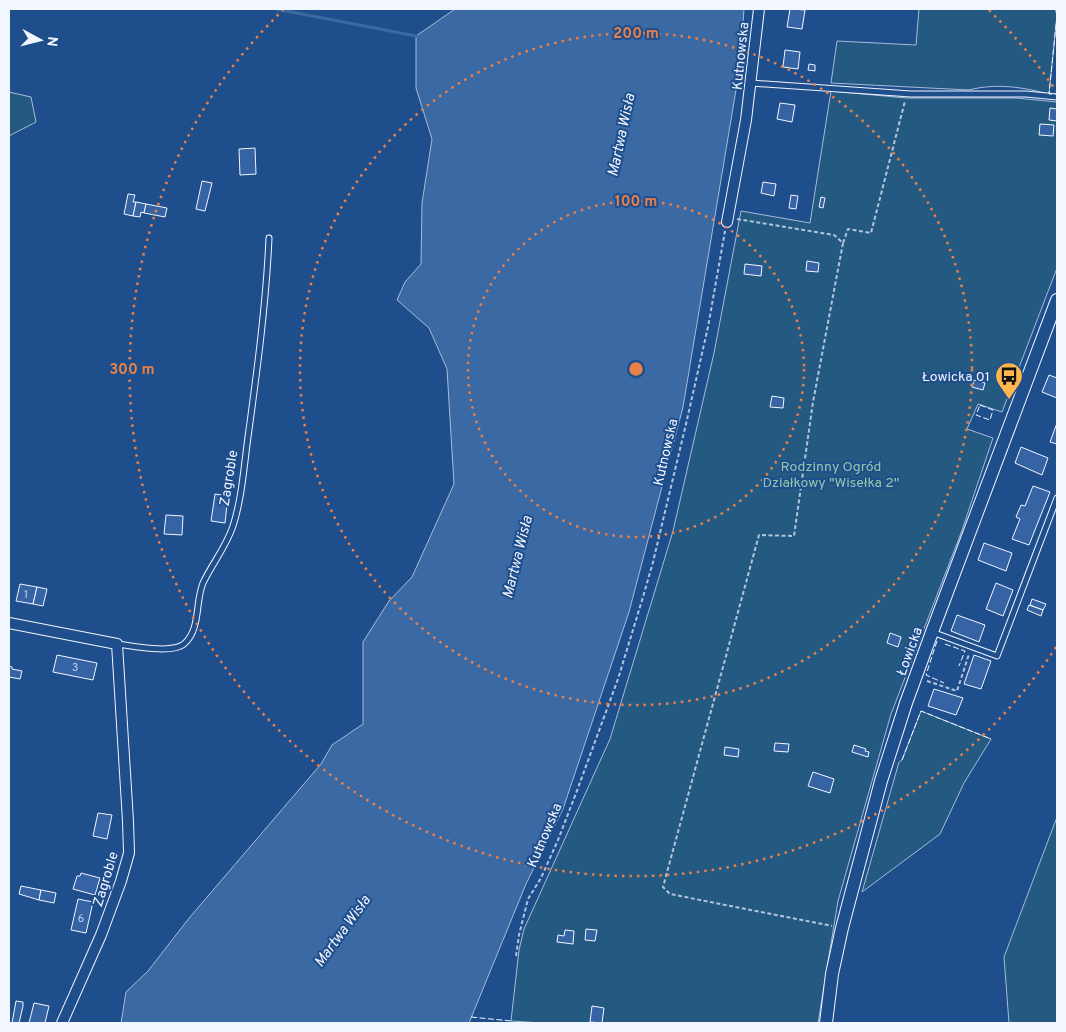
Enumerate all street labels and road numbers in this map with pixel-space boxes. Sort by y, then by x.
street label: Kutnowska [729,21,754,91]
street label: Kutnowska [650,417,682,488]
street label: Zagroble [217,449,242,508]
street label: Łowicka [894,625,927,678]
street label: Kutnowska [524,801,567,870]
street label: Zagroble [90,850,123,909]

